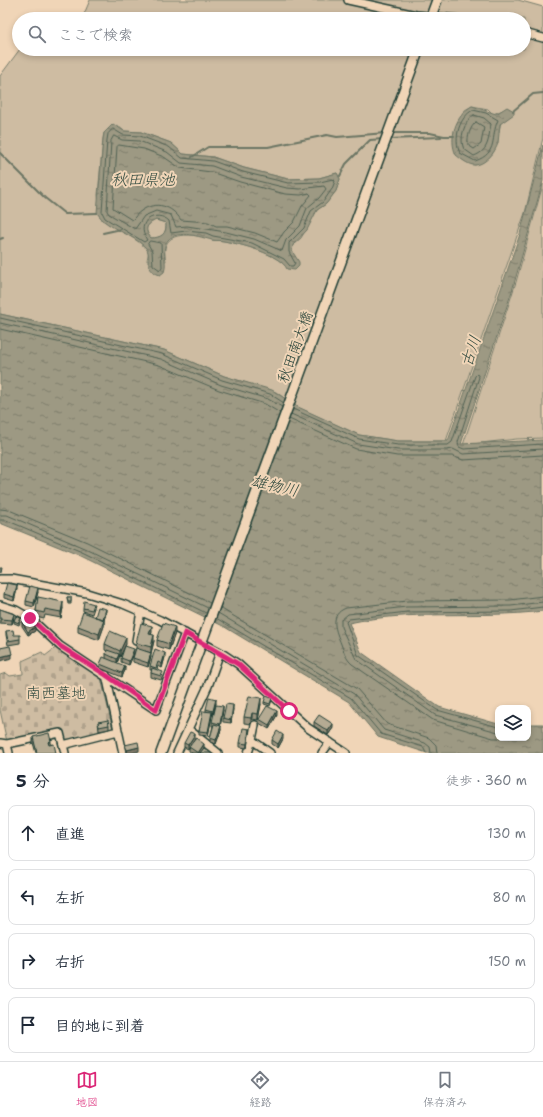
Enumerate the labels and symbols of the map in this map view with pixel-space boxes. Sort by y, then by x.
water label: 秋田県池 [111,169,176,190]
street label: 秋田南大橋 [273,308,317,386]
water label: 古川 [455,333,486,370]
water label: 雄物川 [249,470,301,501]
route end [21,609,39,627]
park label: 南西墓地 [26,683,86,703]
route start [280,702,298,720]

